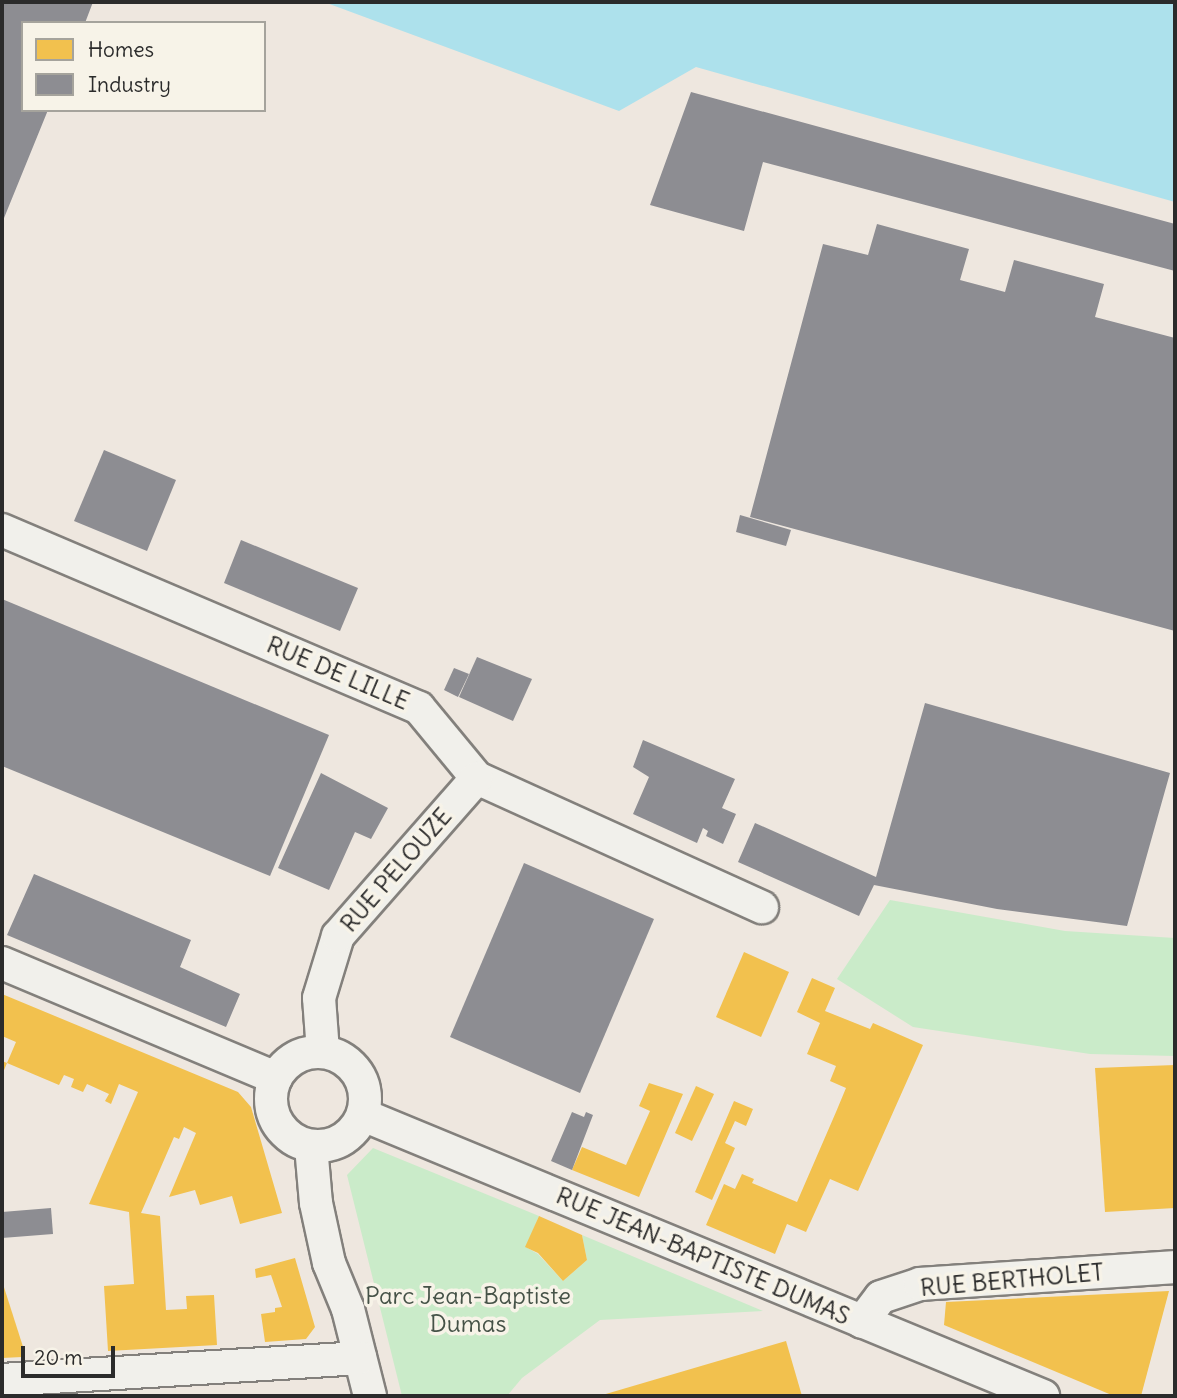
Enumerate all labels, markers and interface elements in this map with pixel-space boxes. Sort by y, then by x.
legend [21,21,266,112]
text: Homes [88,36,154,63]
text: Industry [88,71,171,98]
street label: RUE DE LILLE [262,630,414,716]
street label: RUE PELOUZE [334,802,458,938]
street label: RUE JEAN-BAPTISTE DUMAS [552,1181,854,1331]
street label: RUE BERTHOLET [919,1258,1105,1302]
park label: Parc Jean-Baptiste Dumas [365,1282,571,1338]
scale bar [24,1332,119,1376]
text: 20 m [34,1344,83,1371]

